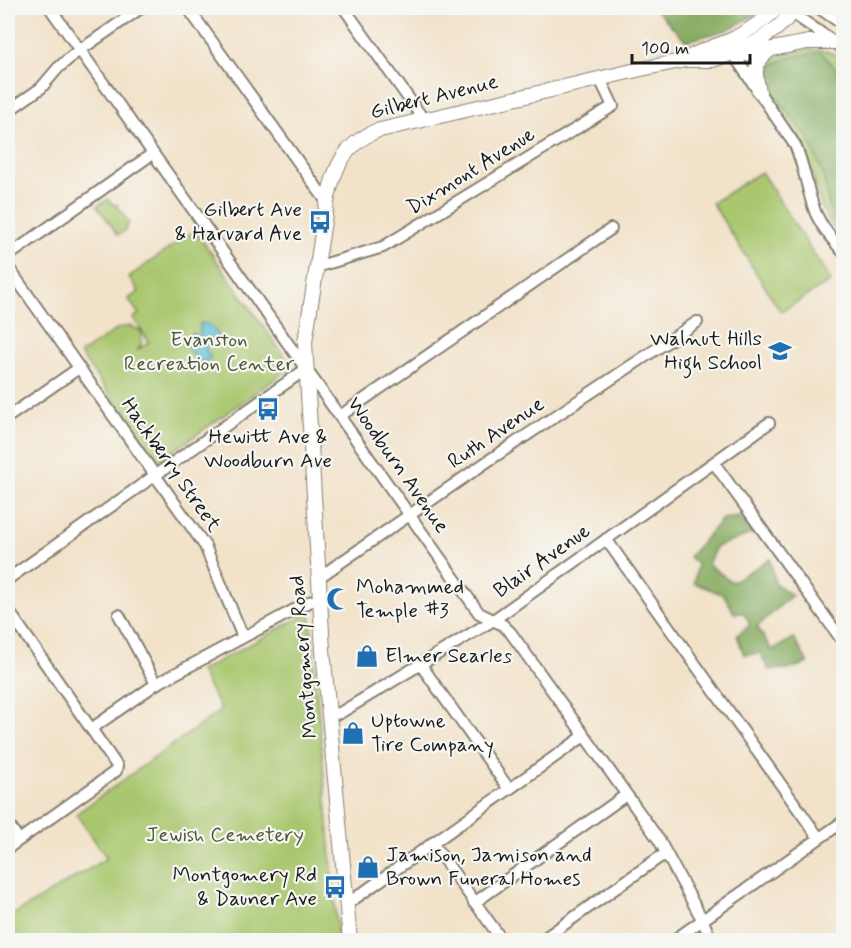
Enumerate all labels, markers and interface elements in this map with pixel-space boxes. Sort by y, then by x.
scale bar [632,27,750,65]
text: 100 m [641,37,689,61]
street label: Gilbert Avenue [367,68,501,126]
street label: Dixmont Avenue [402,120,540,222]
place label: Gilbert Ave & Harvard Ave [175,196,302,248]
bus stop icon: Gilbert Ave & Harvard Ave [307,209,333,235]
place label: Walnut Hills High School [650,325,762,379]
park label: Evanston Recreation Center [124,326,295,378]
school or university icon: Walnut Hills High School [767,338,793,364]
street label: Ruth Avenue [442,390,550,476]
street label: Woodburn Avenue [341,391,455,539]
street label: Hackberry Street [114,392,228,538]
bus stop icon: Hewitt Ave & Woodburn Ave [255,396,281,422]
place label: Hewitt Ave & Woodburn Ave [204,423,332,475]
street label: Blair Avenue [488,517,596,605]
place label: Mohammed Temple #3 [356,573,464,625]
street label: Montgomery Road [283,574,325,740]
mosque icon: Mohammed Temple #3 [325,586,351,612]
place label: Elmer Searles [385,642,512,670]
shop icon: Elmer Searles [354,643,380,669]
place label: Uptowne Tire Company [371,707,494,759]
shop icon: Uptowne Tire Company [340,720,366,746]
park label: Jewish Cemetery [146,821,304,849]
place label: Jamison, Jamison and Brown Funeral Homes [386,841,592,893]
shop icon: Jamison, Jamison and Brown Funeral Homes [355,854,381,880]
place label: Montgomery Rd & Dauner Ave [172,861,317,913]
bus stop icon: Montgomery Rd & Dauner Ave [322,874,348,900]

